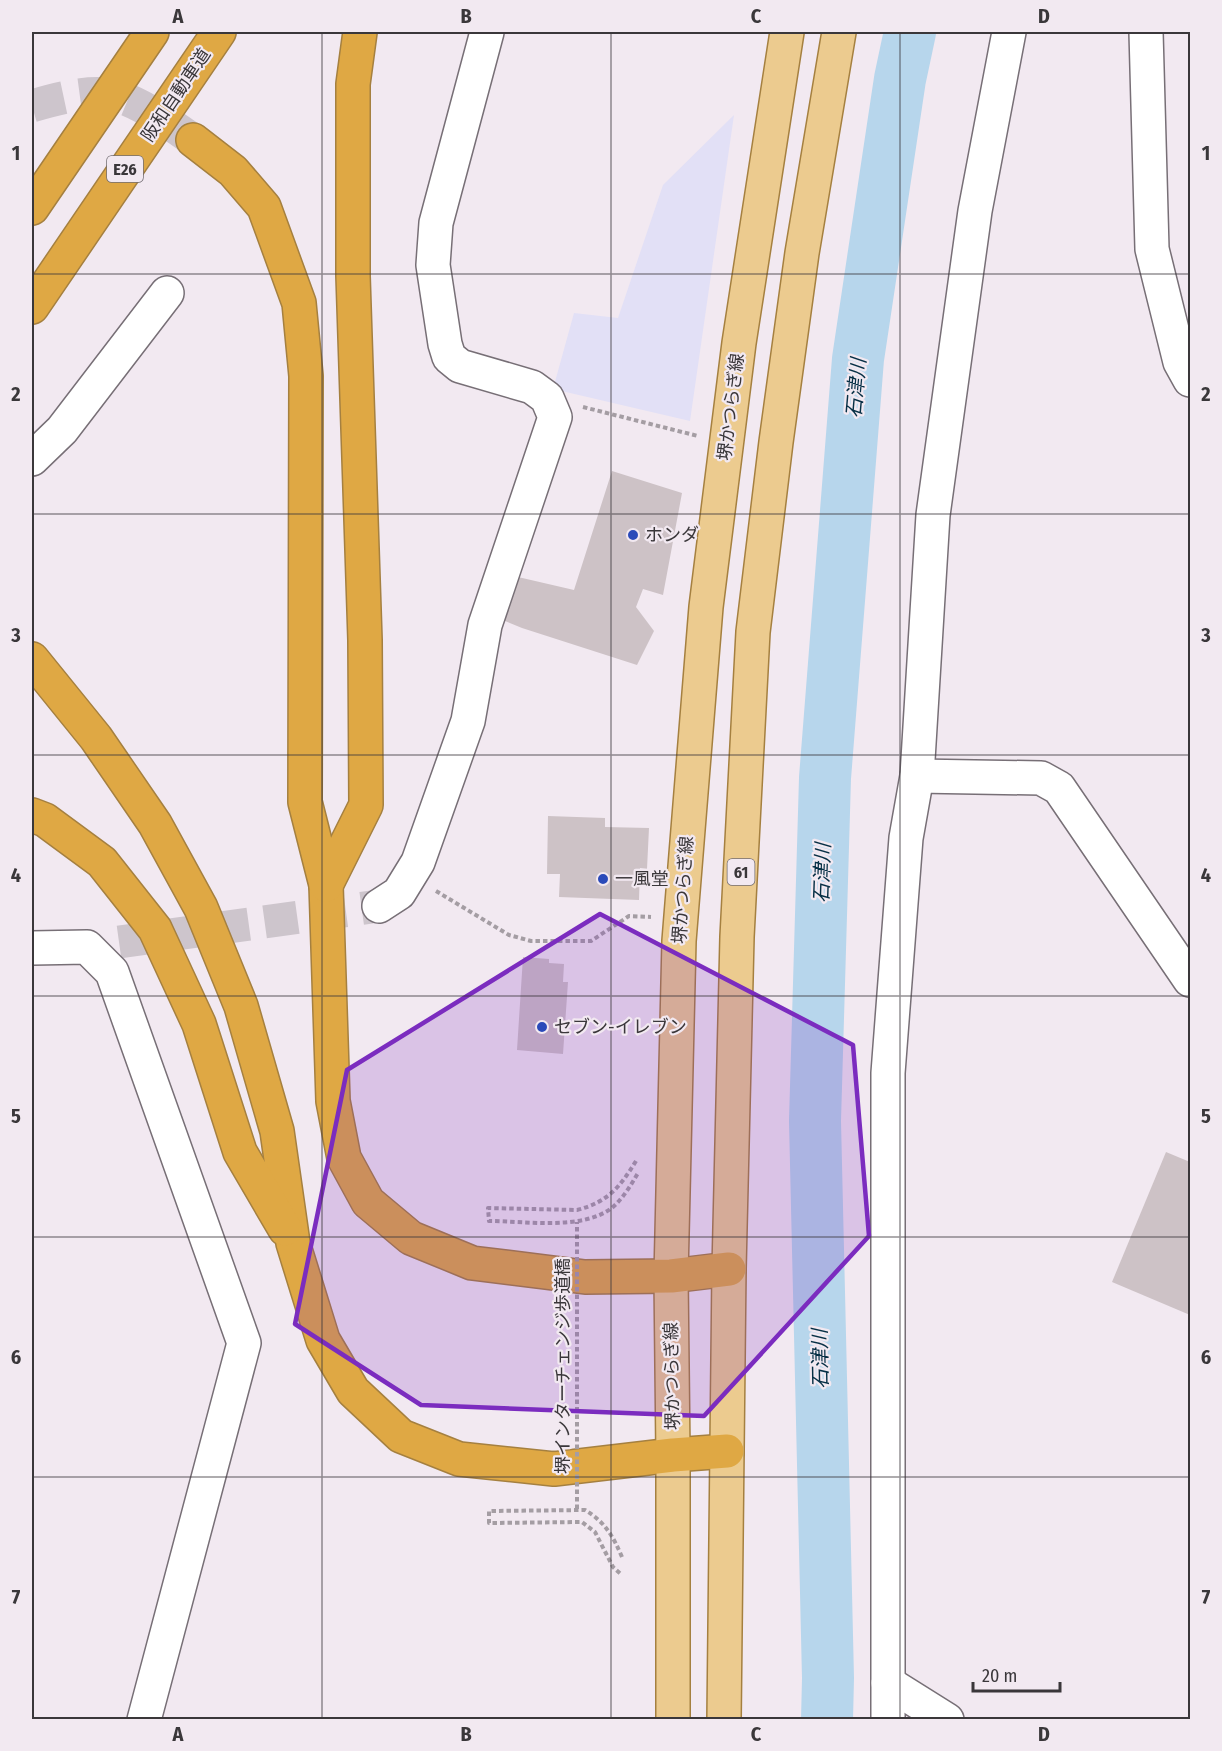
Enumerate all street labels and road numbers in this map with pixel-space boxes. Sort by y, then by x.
street label: 阪和自動車道 [137,44,215,146]
road number: E26 [107,156,143,182]
street label: 堺かつらぎ線 [714,352,748,462]
street label: 堺かつらぎ線 [668,835,698,945]
road number: 61 [728,859,754,885]
street label: 堺インターチェンジ歩道橋 [552,1258,574,1474]
street label: 堺かつらぎ線 [660,1322,684,1430]

